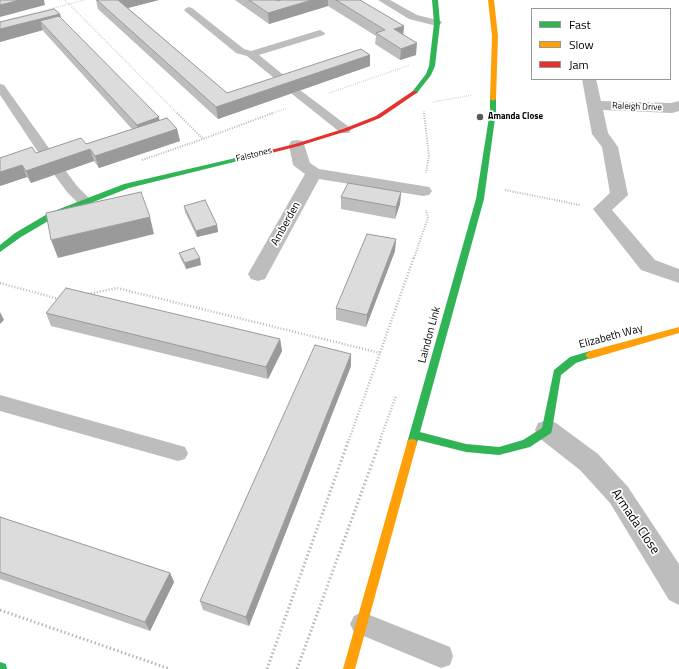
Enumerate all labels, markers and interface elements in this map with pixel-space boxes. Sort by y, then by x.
legend [531,8,671,80]
text: Fast [569,15,591,34]
text: Slow [569,35,594,54]
text: Jam [569,55,589,74]
street label: Raleigh Drive [612,101,662,113]
marker: Amanda Close [475,112,485,122]
place label: Amanda Close [488,112,543,122]
street label: Falstones [235,145,273,165]
street label: Amberden [269,200,303,248]
street label: Laindon Link [416,305,444,365]
street label: Elizabeth Way [578,322,644,352]
street label: Armada Close [607,486,663,558]

